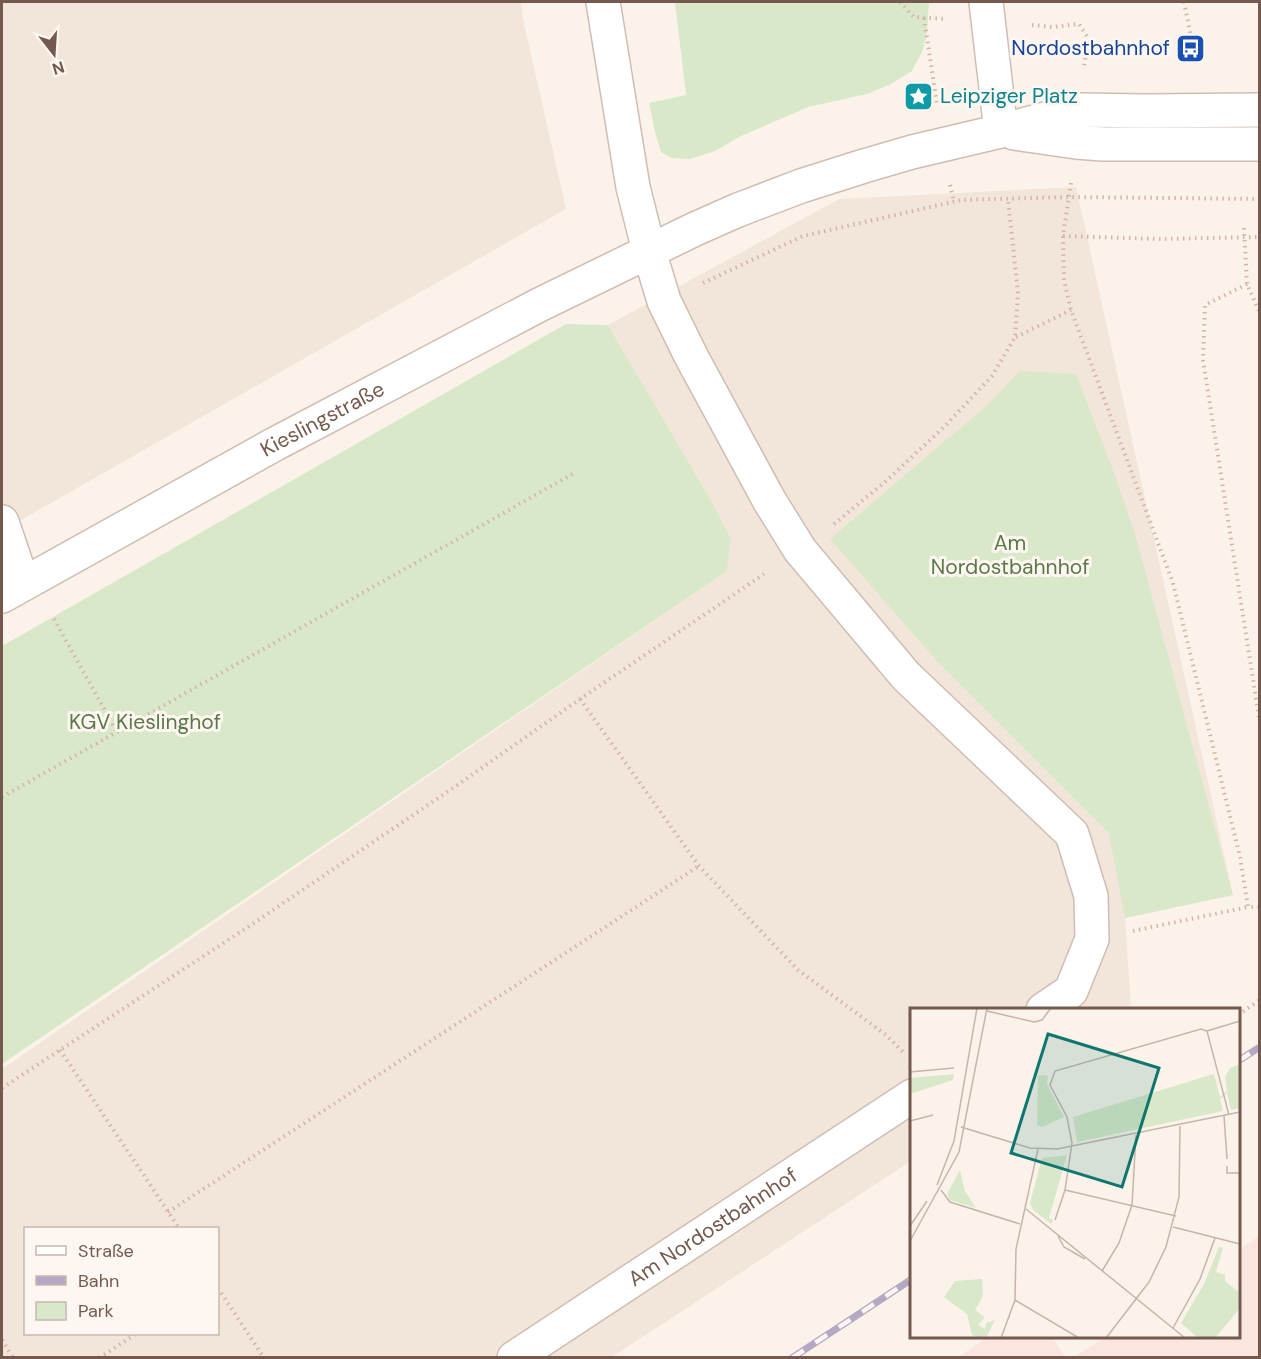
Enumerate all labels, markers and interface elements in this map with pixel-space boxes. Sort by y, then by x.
north arrow [24,24,84,84]
bus stop icon: Nordostbahnhof [1175,32,1207,64]
place label: Nordostbahnhof [1011,34,1170,62]
text: N [50,56,67,80]
place icon: Leipziger Platz [903,80,935,112]
place label: Leipziger Platz [940,82,1078,110]
street label: Kieslingstraße [255,375,389,463]
park label: Am Nordostbahnhof [931,529,1089,581]
park label: KGV Kieslinghof [69,708,221,736]
inset map [910,1008,1240,1338]
street label: Am Nordostbahnhof [623,1161,803,1293]
legend [24,1227,219,1335]
text: Straße [78,1239,134,1263]
text: Bahn [78,1269,119,1293]
text: Park [78,1299,114,1323]

